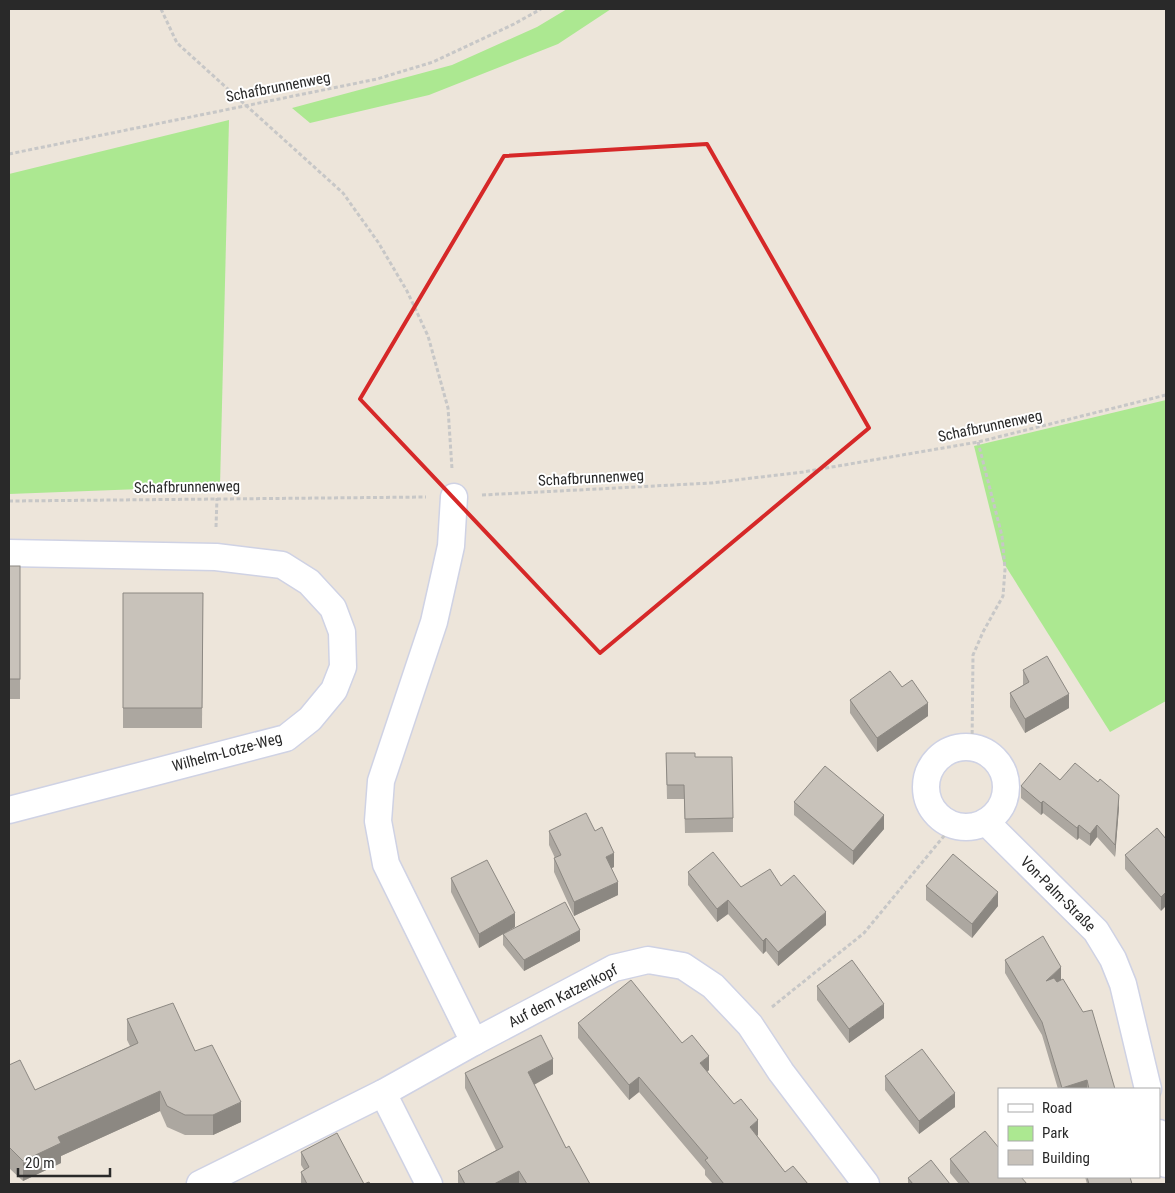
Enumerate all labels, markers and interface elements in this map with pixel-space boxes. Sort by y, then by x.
street label: Schafbrunnenweg [224,68,332,106]
street label: Schafbrunnenweg [936,406,1044,446]
street label: Schafbrunnenweg [538,466,644,490]
street label: Schafbrunnenweg [134,477,240,497]
street label: Wilhelm-Lotze-Weg [170,729,284,775]
street label: Von-Palm-Straße [1017,853,1099,935]
street label: Auf dem Katzenkopf [505,961,621,1031]
legend [998,1088,1160,1178]
text: Road [1042,1099,1072,1117]
text: Park [1042,1124,1069,1142]
scale bar [18,1146,110,1178]
text: Building [1042,1149,1090,1167]
text: 20 m [25,1154,55,1172]

